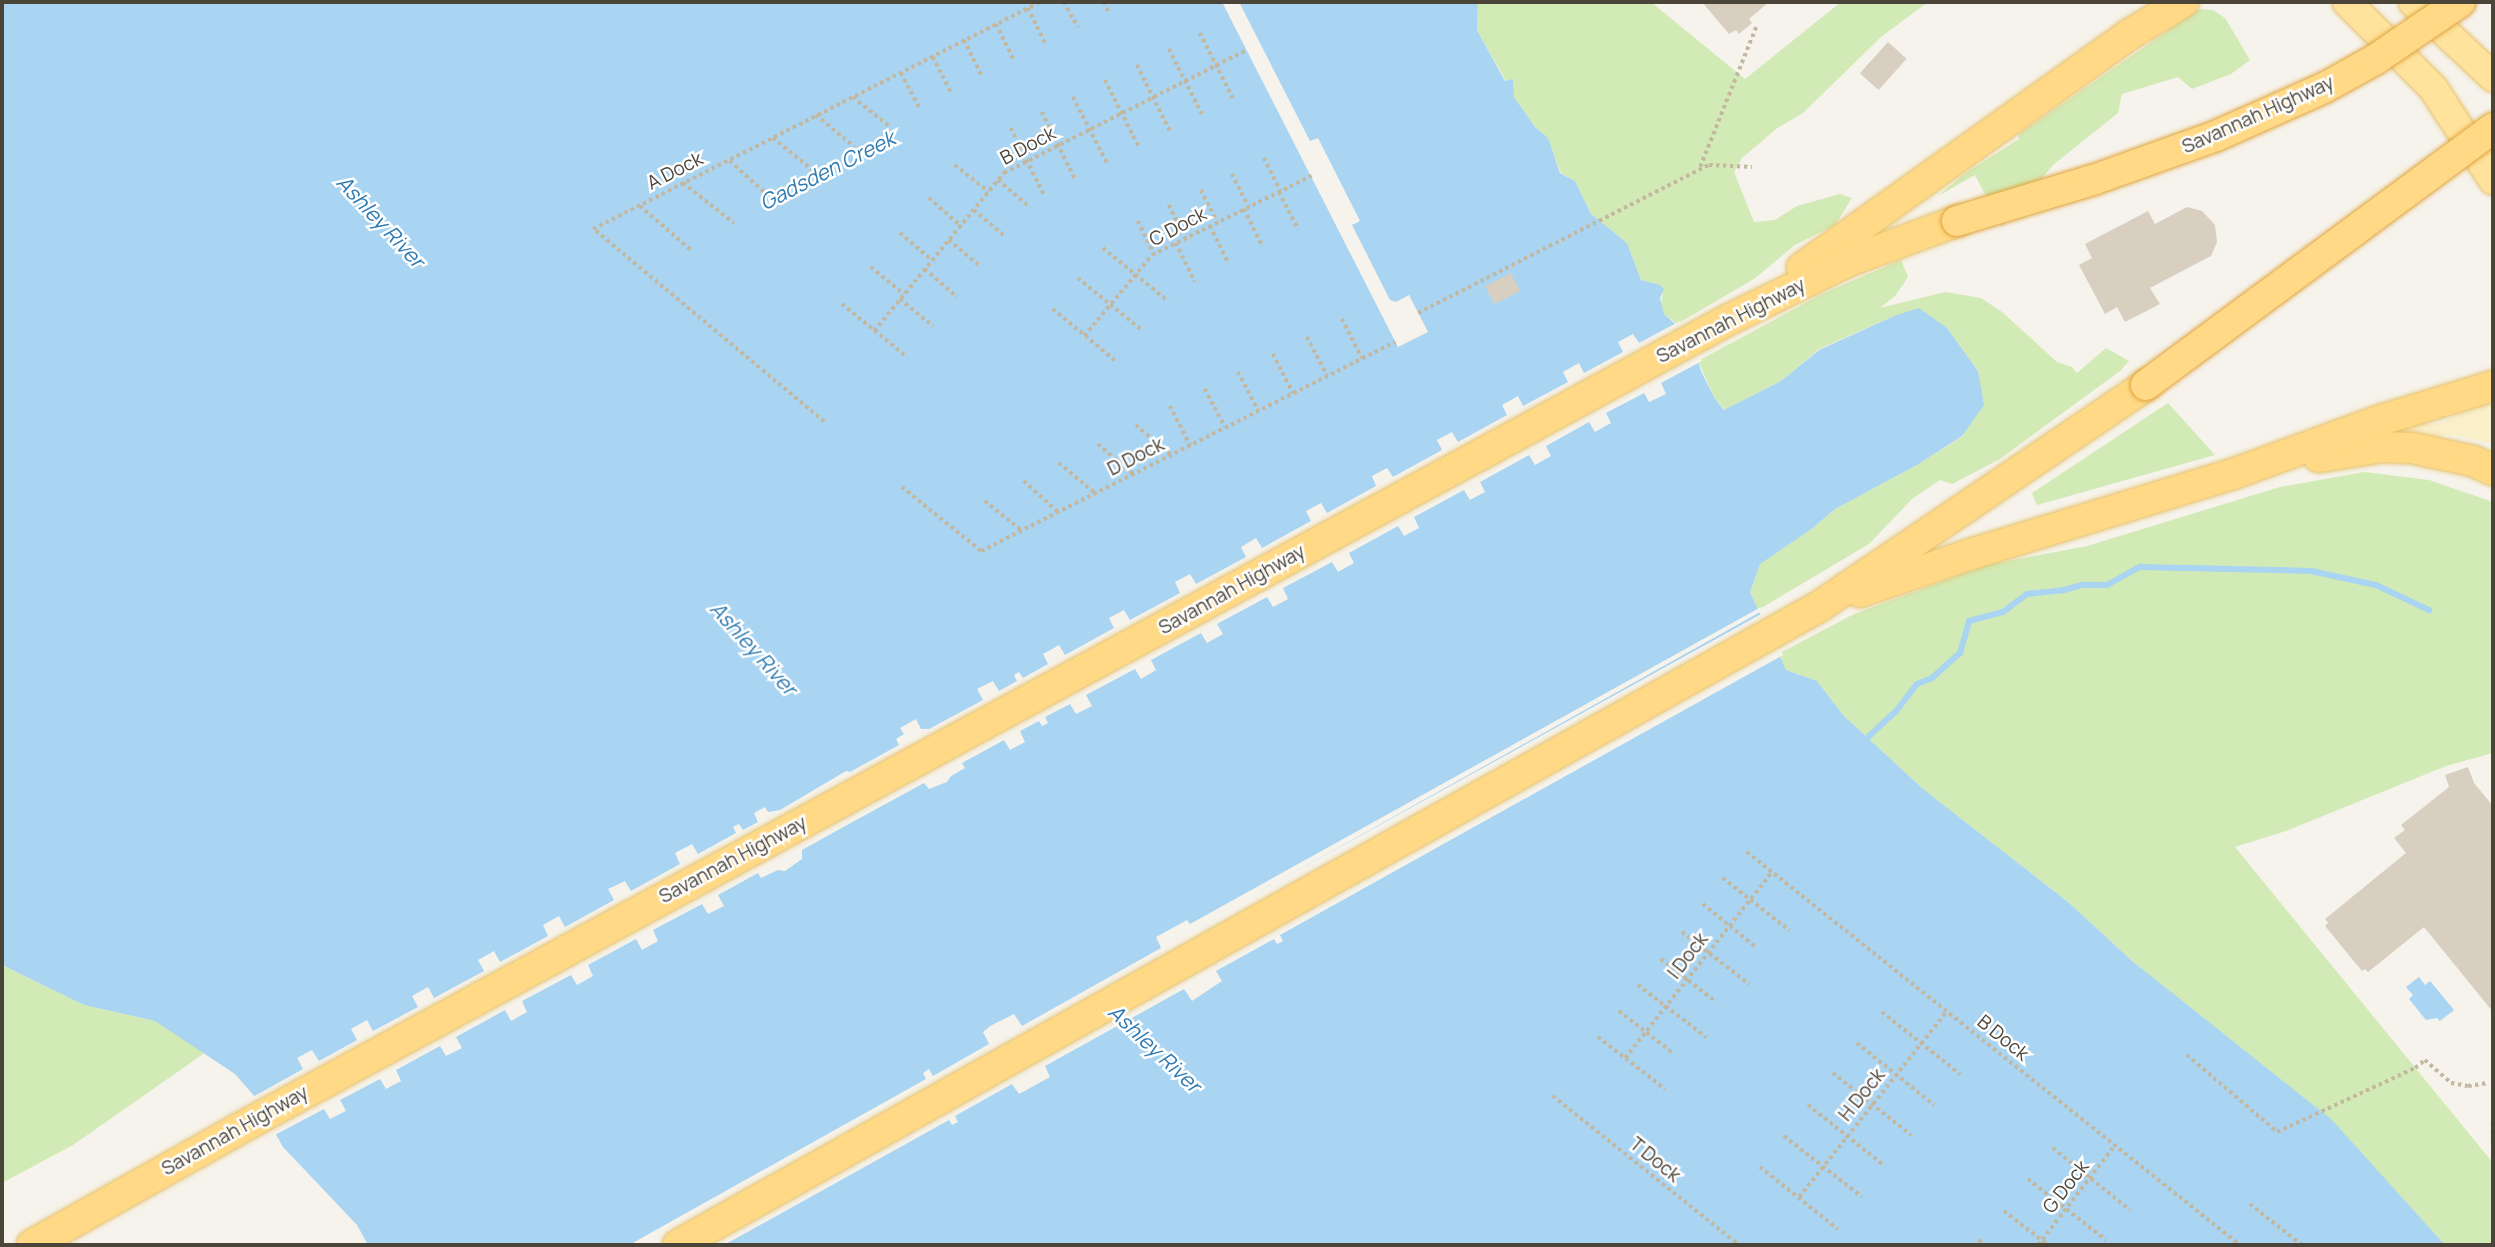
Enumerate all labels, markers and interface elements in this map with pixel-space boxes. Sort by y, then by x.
street label: Savannah Highway [2179,71,2337,159]
street label: B Dock [996,122,1060,170]
water label: Gadsden Creek [755,125,899,215]
street label: A Dock [643,147,707,195]
water label: Ashley River [332,170,430,272]
street label: C Dock [1146,203,1210,251]
street label: Savannah Highway [1653,274,1809,368]
street label: D Dock [1104,433,1168,481]
street label: Savannah Highway [1155,540,1309,640]
water label: Ashley River [705,596,803,700]
street label: Savannah Highway [655,812,811,908]
street label: I Dock [1663,928,1713,984]
water label: Ashley River [1104,999,1206,1097]
street label: B Dock [1973,1010,2033,1066]
street label: H Dock [1834,1064,1890,1126]
street label: Savannah Highway [158,1081,312,1181]
street label: T Dock [1625,1133,1685,1187]
street label: G Dock [2038,1156,2094,1218]

